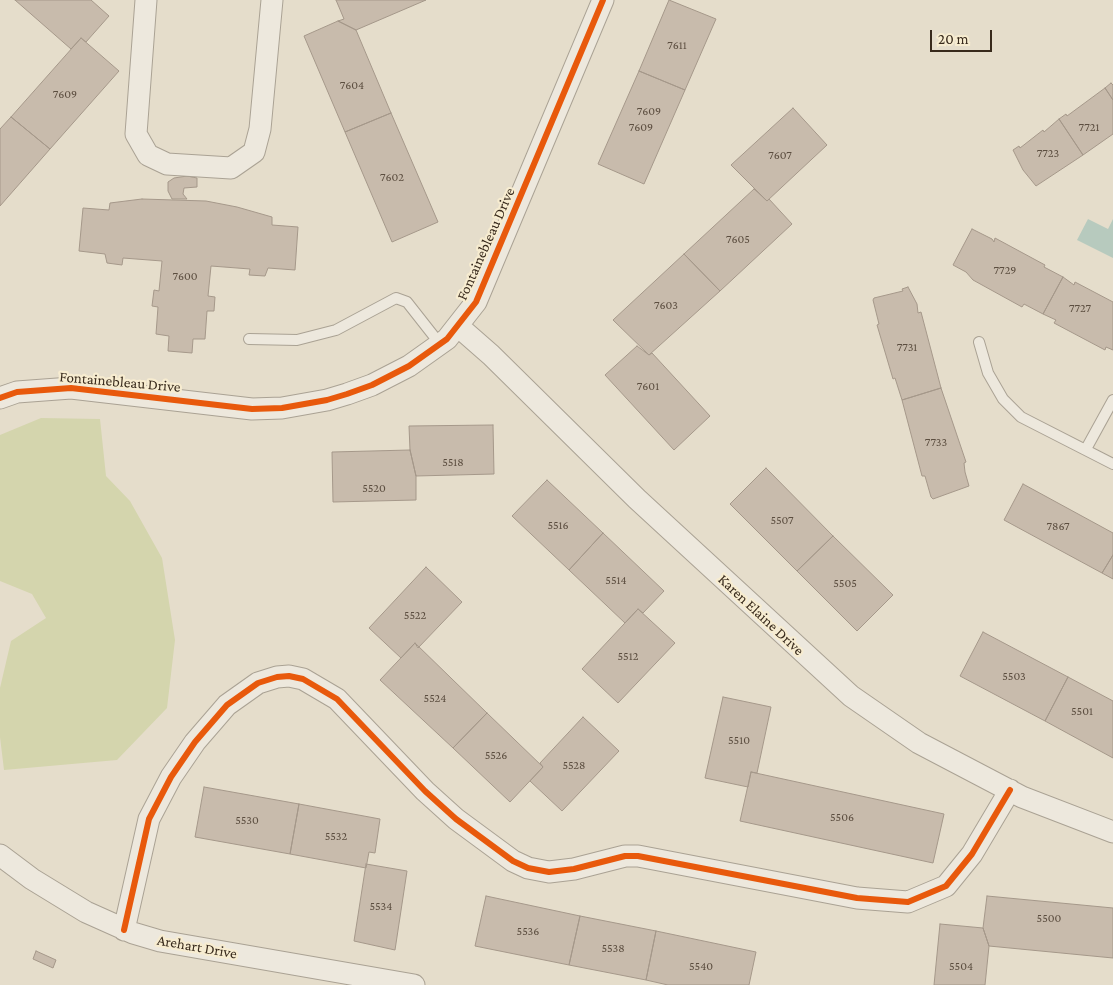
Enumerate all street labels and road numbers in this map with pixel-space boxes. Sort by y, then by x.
street label: Fontainebleau Drive [453,185,519,303]
street label: Fontainebleau Drive [59,368,181,396]
street label: Karen Elaine Drive [714,571,808,659]
street label: Arehart Drive [156,931,238,963]

